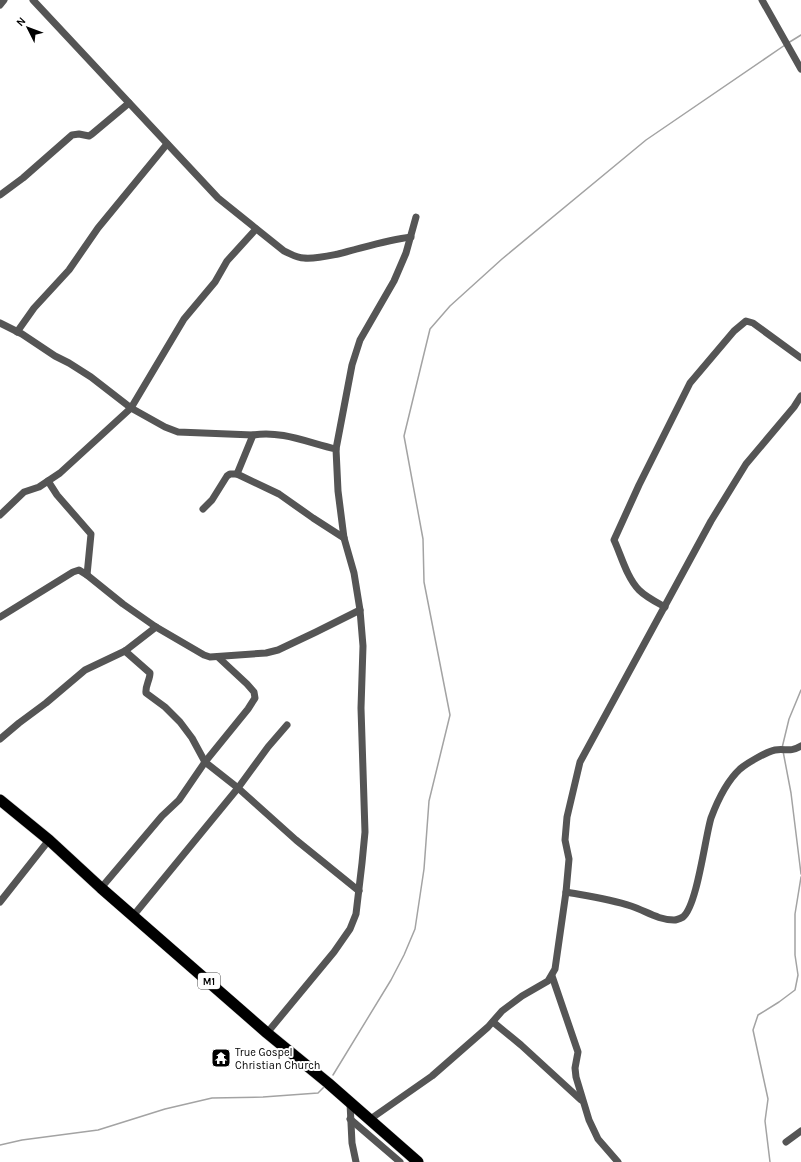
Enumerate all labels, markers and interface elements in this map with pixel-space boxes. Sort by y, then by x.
north arrow [8,8,48,48]
text: N [13,14,28,29]
road number: M1 [198,973,220,989]
place label: True Gospel Christian Church [235,1046,320,1072]
temple icon: True Gospel Christian Church [210,1047,232,1069]

